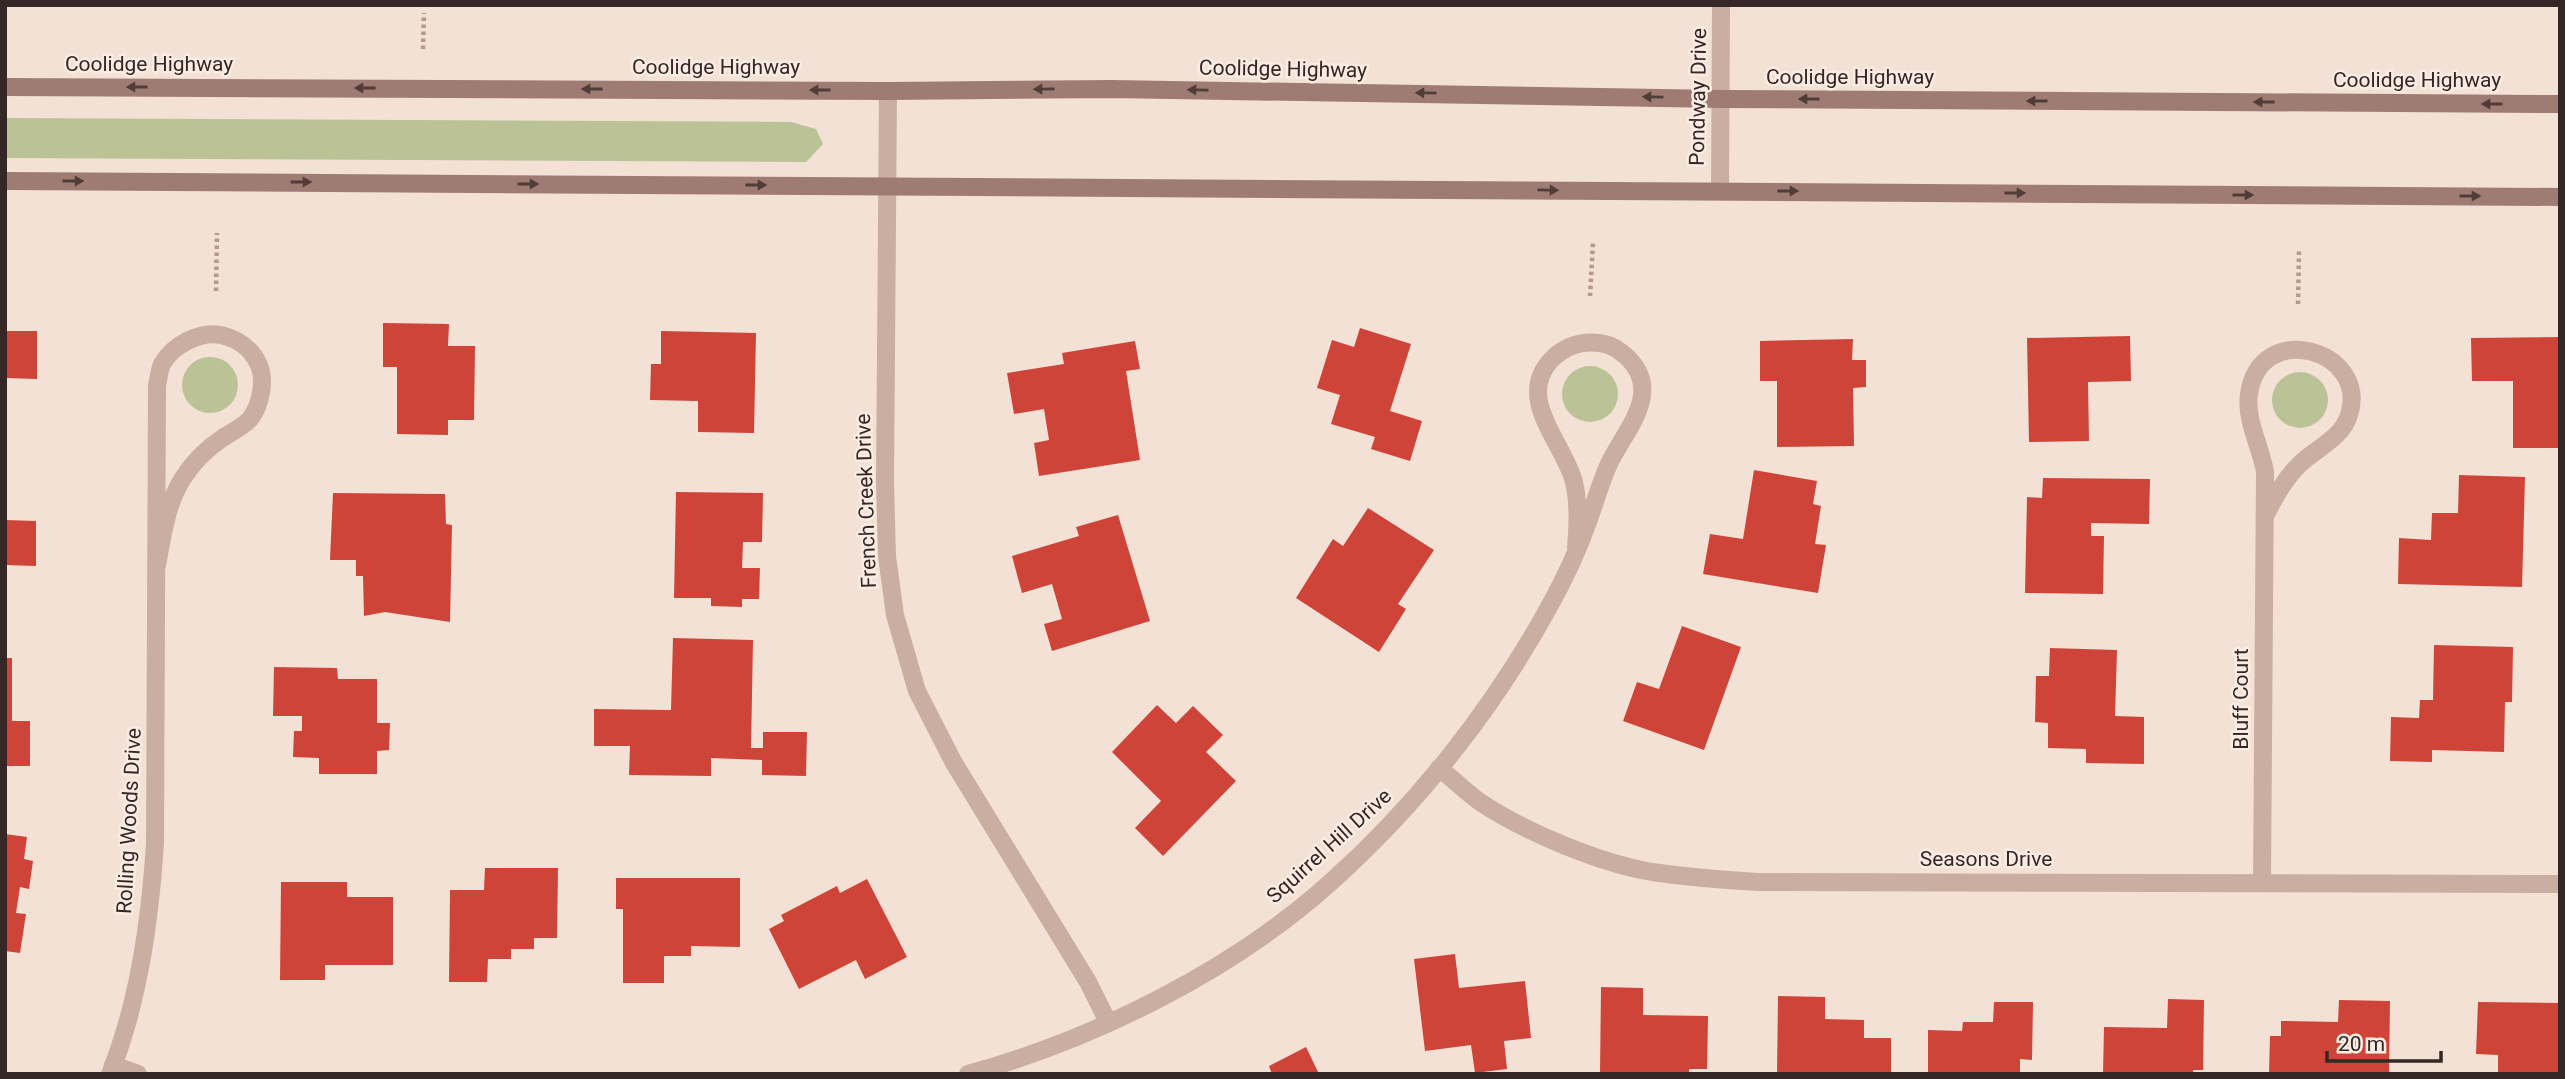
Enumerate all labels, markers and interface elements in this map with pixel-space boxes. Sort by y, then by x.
street label: Pondway Drive [1685,28,1711,166]
street label: Coolidge Highway [65,52,233,76]
street label: Coolidge Highway [632,55,800,79]
street label: Coolidge Highway [1199,56,1367,82]
street label: Coolidge Highway [1766,65,1934,89]
street label: Coolidge Highway [2333,68,2501,92]
one-way arrow [126,81,148,93]
one-way arrow [353,82,375,94]
one-way arrow [581,83,603,95]
one-way arrow [1033,83,1055,95]
one-way arrow [808,84,830,96]
one-way arrow [1187,84,1209,96]
one-way arrow [1414,88,1436,99]
one-way arrow [1642,91,1664,103]
one-way arrow [1798,93,1820,105]
one-way arrow [2025,95,2047,107]
one-way arrow [2253,96,2275,108]
one-way arrow [2480,98,2502,110]
one-way arrow [63,175,85,187]
one-way arrow [290,176,312,188]
one-way arrow [518,178,540,190]
one-way arrow [745,179,767,191]
one-way arrow [1537,184,1559,196]
one-way arrow [1777,185,1799,197]
one-way arrow [2004,187,2026,198]
one-way arrow [2232,189,2254,200]
one-way arrow [2459,191,2481,202]
street label: French Creek Drive [851,413,881,589]
street label: Bluff Court [2229,648,2253,750]
street label: Rolling Woods Drive [112,727,146,915]
street label: Squirrel Hill Drive [1262,784,1396,908]
street label: Seasons Drive [1920,847,2052,871]
scale bar [2327,1020,2441,1064]
text: 20 m [2338,1032,2385,1056]

